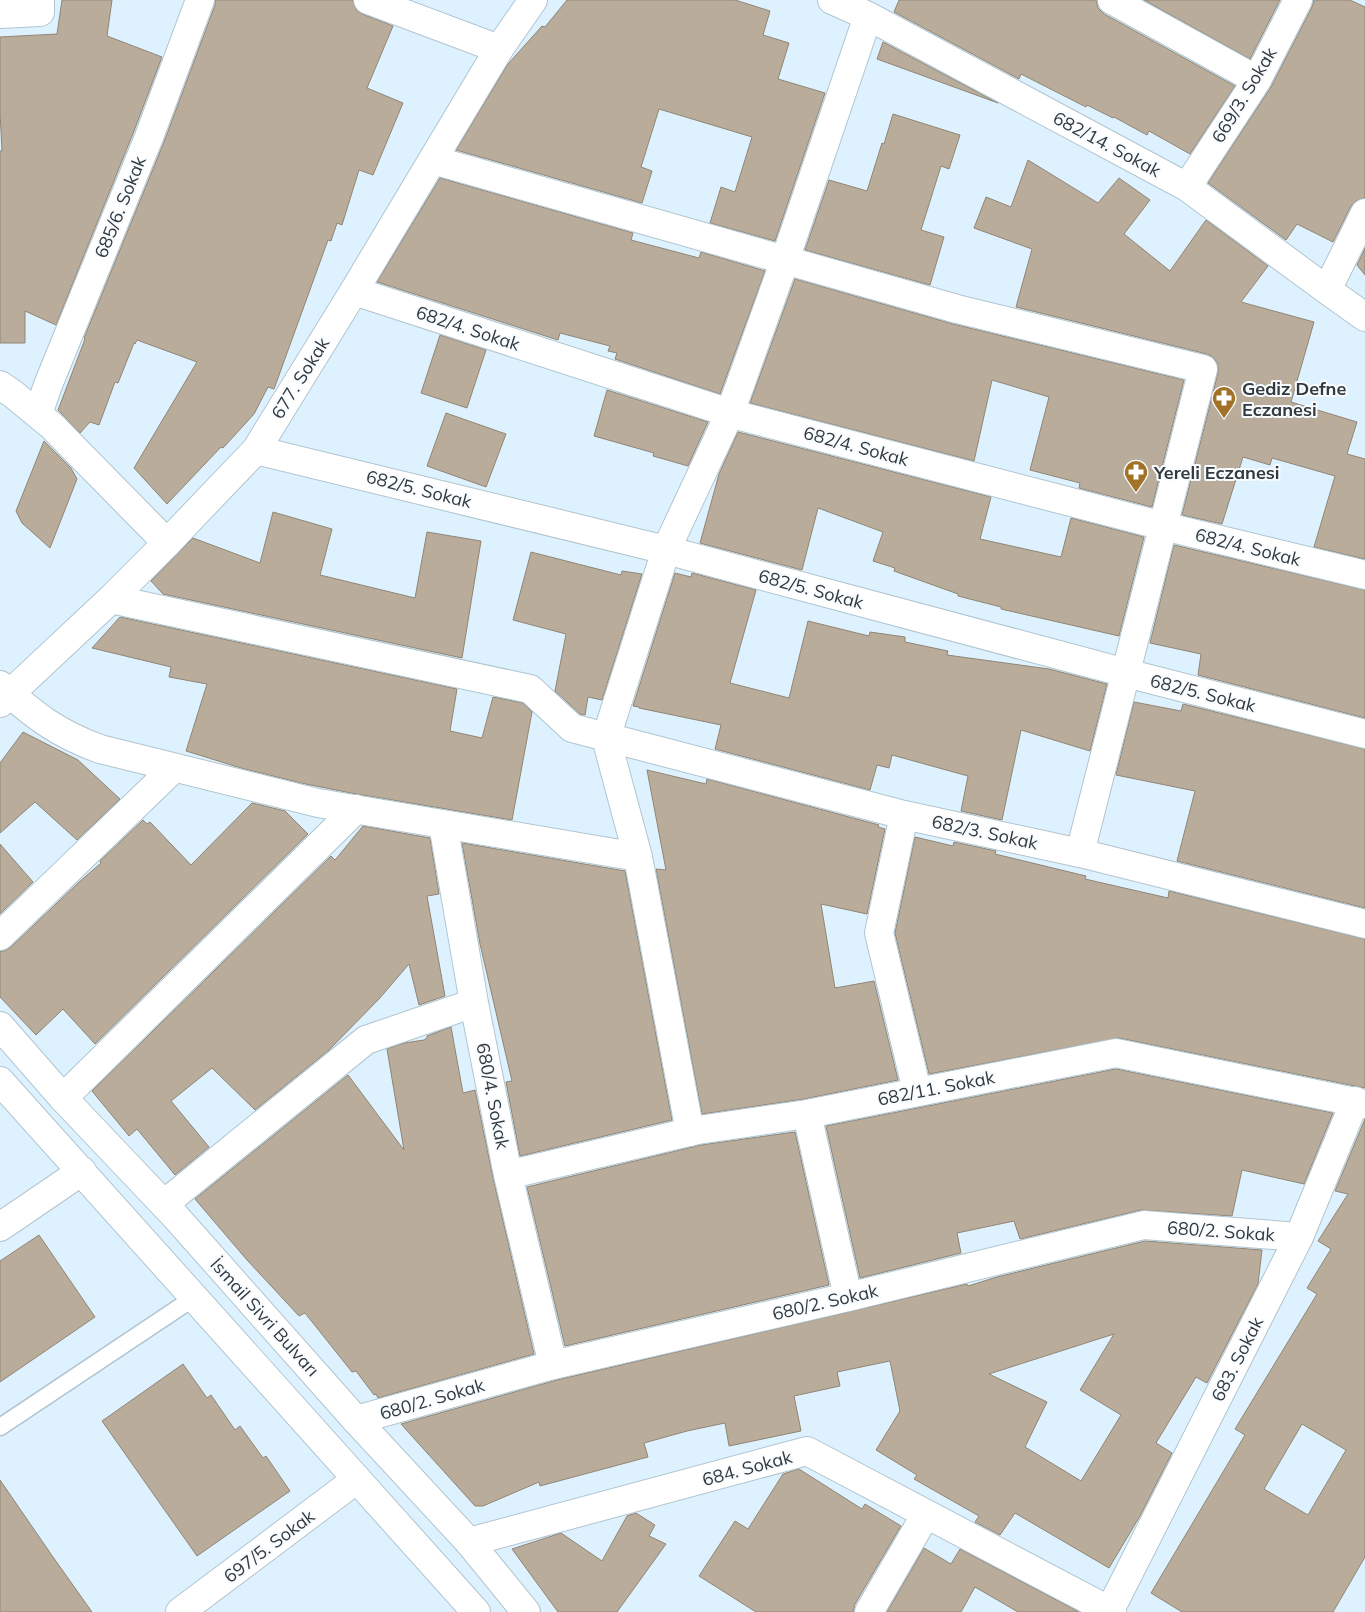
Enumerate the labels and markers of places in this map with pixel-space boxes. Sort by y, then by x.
place label: Gediz Defne Eczanesi [1242,377,1346,421]
pharmacy icon: Gediz Defne Eczanesi [1211,385,1237,419]
pharmacy icon: Yereli Eczanesi [1123,459,1149,493]
place label: Yereli Eczanesi [1153,461,1280,484]

